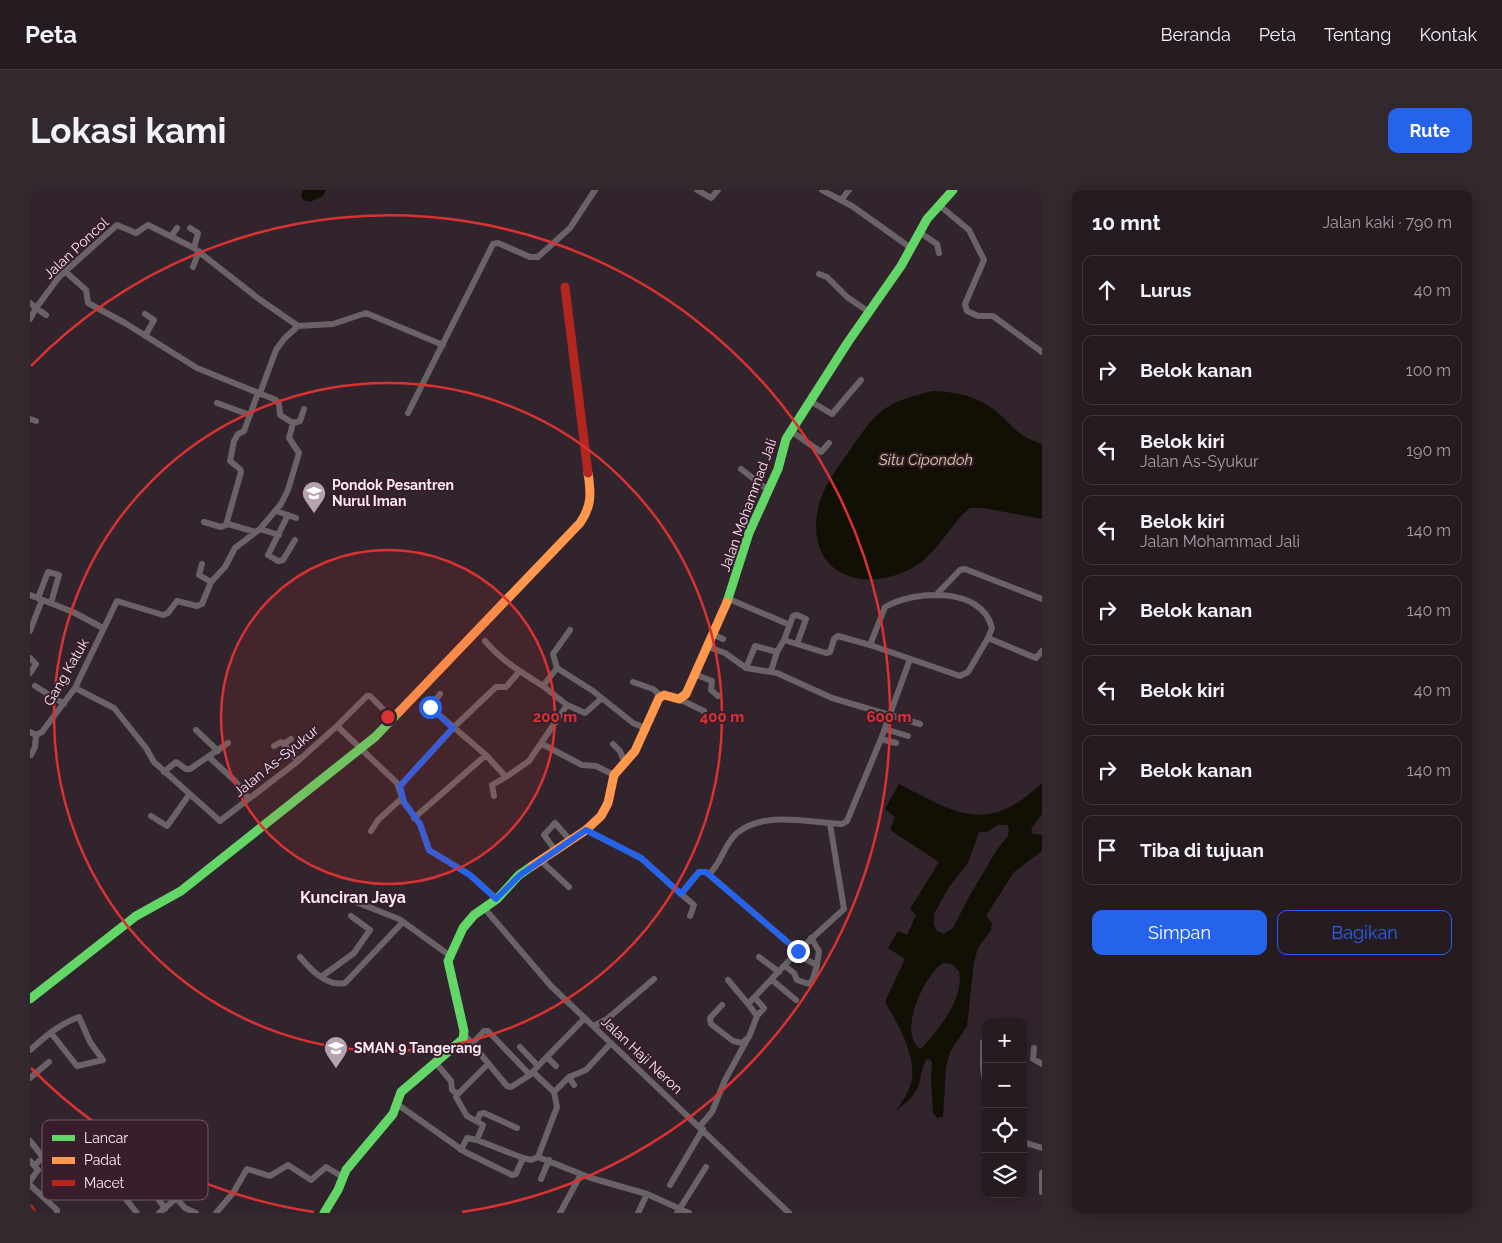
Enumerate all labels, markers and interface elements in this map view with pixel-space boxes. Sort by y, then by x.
text: Peta [25,20,77,49]
text: Beranda [1161,24,1231,45]
text: Peta [1259,24,1296,45]
text: Tentang [1324,24,1391,45]
text: Kontak [1419,24,1477,45]
button: Rute [1388,108,1472,153]
text: Lokasi kami [30,110,227,151]
text: 10 mnt [1092,210,1161,235]
text: Jalan kaki · 790 m [1322,213,1452,232]
street label: Jalan Poncol [40,214,112,282]
icon: ahead [1093,276,1121,304]
text: Lurus [1140,279,1191,301]
text: 40 m [1414,281,1451,300]
icon: right [1093,356,1121,384]
text: Belok kanan [1140,359,1252,381]
text: 100 m [1406,361,1451,380]
text: Belok kiri [1140,430,1225,452]
street label: Jalan Mohammad Jali [717,436,779,574]
icon: left [1093,436,1121,464]
text: 190 m [1406,441,1451,460]
water label: Situ Cipondoh [878,451,973,469]
text: Jalan As-Syukur [1140,452,1259,471]
place label: Pondok Pesantren Nurul Iman [332,477,454,509]
school or university icon: Pondok Pesantren Nurul Iman [301,480,327,514]
text: Belok kiri [1140,510,1225,532]
icon: left [1093,516,1121,544]
text: 140 m [1407,521,1451,540]
text: Jalan Mohammad Jali [1140,532,1300,551]
icon: right [1093,596,1121,624]
text: Belok kanan [1140,599,1252,621]
text: 140 m [1407,601,1451,620]
street label: Gang Katuk [40,635,92,708]
icon: left [1093,676,1121,704]
text: Belok kiri [1140,679,1225,701]
text: 40 m [1414,681,1451,700]
route start [419,696,442,719]
centre of rings [379,708,397,726]
text: 200 m [533,708,577,726]
text: 400 m [700,708,744,726]
text: 600 m [866,708,912,726]
street label: Jalan As-Syukur [231,722,321,800]
icon: right [1093,756,1121,784]
text: Belok kanan [1140,759,1252,781]
text: 140 m [1407,761,1451,780]
icon: arrive [1093,836,1121,864]
text: Tiba di tujuan [1140,839,1264,861]
district label: Kunciran Jaya [300,888,406,907]
button: Simpan [1092,910,1267,955]
button: Bagikan [1277,910,1452,955]
route end [787,940,810,963]
street label: Jalan Haji Neron [598,1013,686,1097]
map controls [982,1018,1027,1198]
button: + [982,1018,1027,1063]
school or university icon: SMAN 9 Tangerang [323,1035,349,1069]
place label: SMAN 9 Tangerang [354,1040,481,1056]
button: − [982,1063,1027,1108]
button: locate [982,1108,1027,1153]
legend [42,1120,208,1200]
text: Lancar [84,1130,128,1146]
text: Padat [84,1152,122,1168]
button: layers [982,1153,1027,1198]
text: Macet [84,1175,125,1191]

